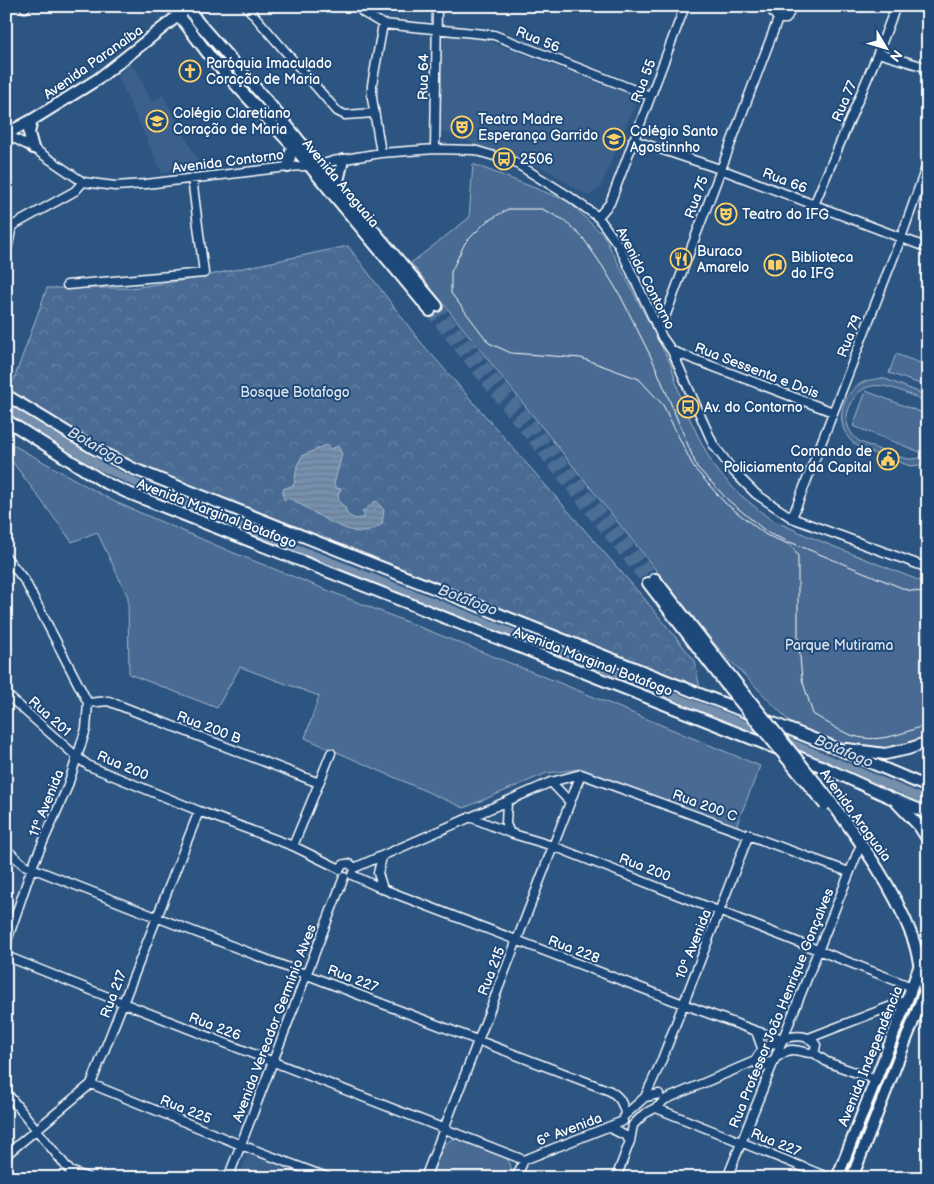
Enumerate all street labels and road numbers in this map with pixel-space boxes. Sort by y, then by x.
street label: Avenida Paranaíba [40,22,146,103]
street label: Rua 56 [513,23,563,56]
street label: Rua 64 [415,53,432,100]
street label: Rua 55 [627,57,660,105]
street label: Rua 77 [828,78,861,124]
street label: Avenida Araguaia [299,136,383,231]
street label: Avenida Contorno [171,146,285,177]
street label: Rua 66 [760,164,810,197]
street label: Rua 75 [681,174,712,221]
street label: Avenida Contorno [612,224,679,332]
street label: Rua 79 [834,313,865,360]
street label: Rua Sessenta e Dois [692,339,821,402]
street label: Avenida Marginal Botafogo [135,475,299,552]
street label: Avenida Marginal Botafogo [511,623,675,700]
street label: Rua 201 [25,693,74,740]
street label: Rua 200 B [174,707,244,748]
street label: Rua 200 [95,747,151,784]
street label: Avenida Araguaia [816,766,895,865]
street label: 11ª Avenida [25,767,68,839]
street label: Rua 200 C [670,786,740,825]
street label: Rua 200 [616,850,673,885]
street label: Rua Professor João Henrique Gonçalves [725,886,838,1131]
street label: 10ª Avenida [672,907,715,982]
street label: Avenida Vereador Germínio Alves [229,922,320,1124]
street label: Rua 228 [546,932,602,967]
street label: Rua 215 [474,944,509,998]
street label: Rua 227 [325,961,381,996]
street label: Rua 217 [97,968,130,1020]
street label: Avenida Independência [835,983,906,1129]
street label: Rua 226 [186,1009,244,1044]
street label: Rua 225 [158,1091,214,1127]
street label: 6ª Avenida [534,1109,604,1150]
street label: Rua 227 [748,1125,804,1160]

